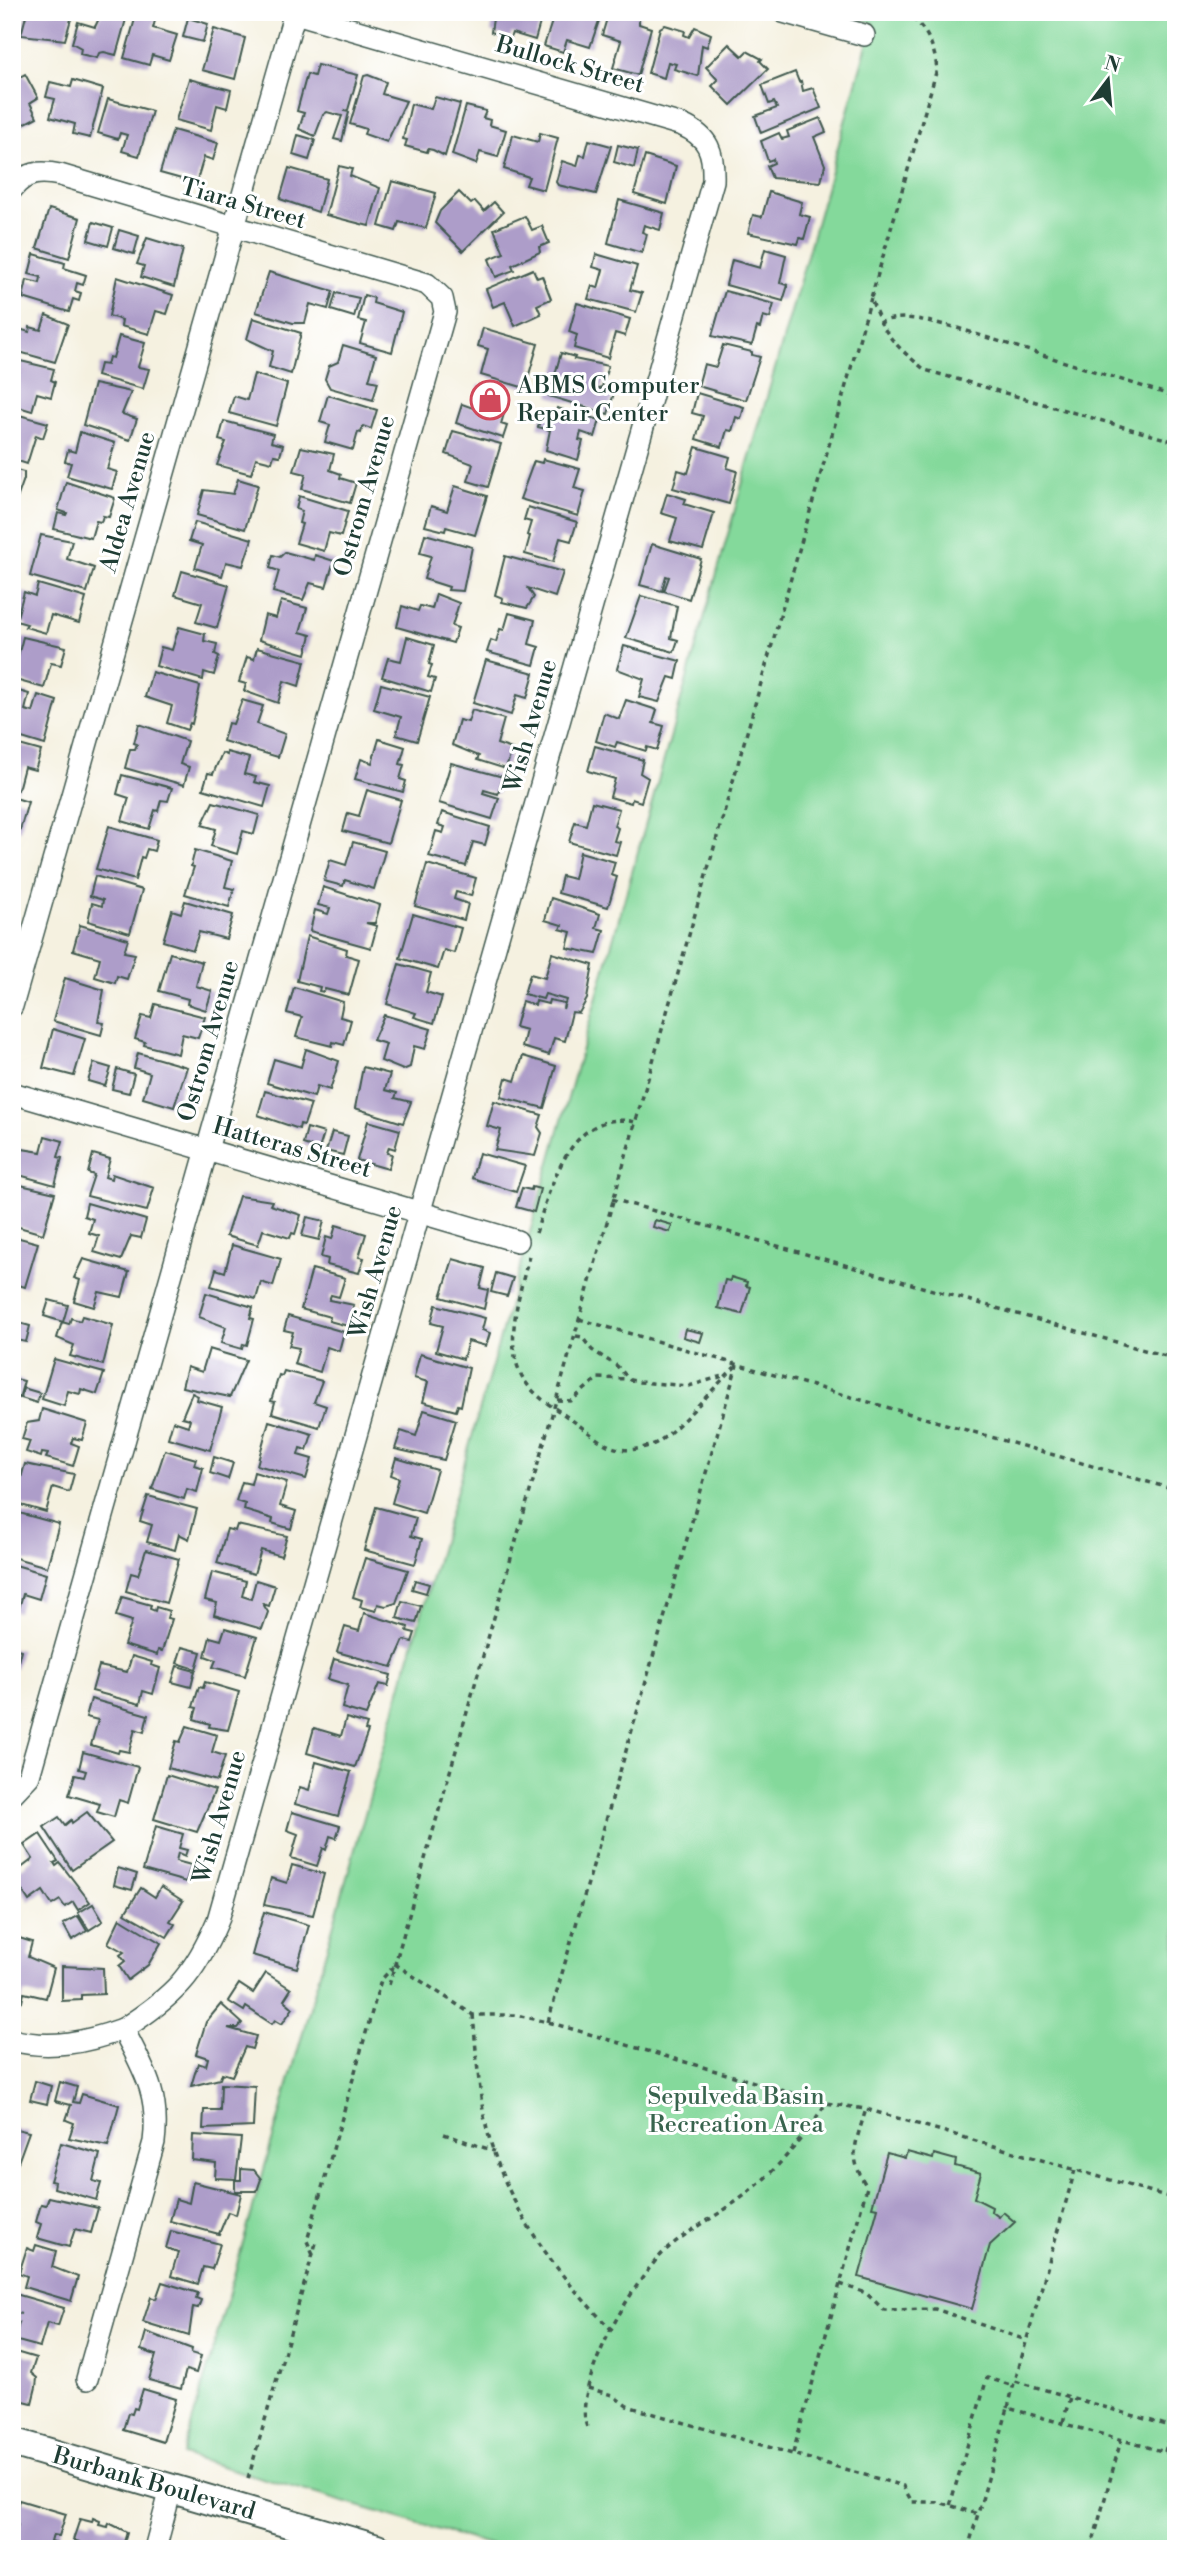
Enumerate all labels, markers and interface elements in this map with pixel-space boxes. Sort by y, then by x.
street label: Bullock Street [491,29,648,101]
north arrow [1072,46,1142,116]
text: N [1102,51,1123,78]
street label: Tiara Street [177,172,310,236]
place label: ABMS Computer Repair Center [516,371,700,429]
shop icon: ABMS Computer Repair Center [469,379,511,421]
street label: Ostrom Avenue [328,412,402,580]
street label: Aldea Avenue [93,428,162,577]
street label: Wish Avenue [497,656,564,797]
street label: Ostrom Avenue [172,957,246,1125]
street label: Hatteras Street [209,1111,375,1185]
street label: Wish Avenue [342,1202,409,1343]
street label: Wish Avenue [186,1747,253,1888]
park label: Sepulveda Basin Recreation Area [648,2082,824,2140]
street label: Burbank Boulevard [48,2440,259,2527]

